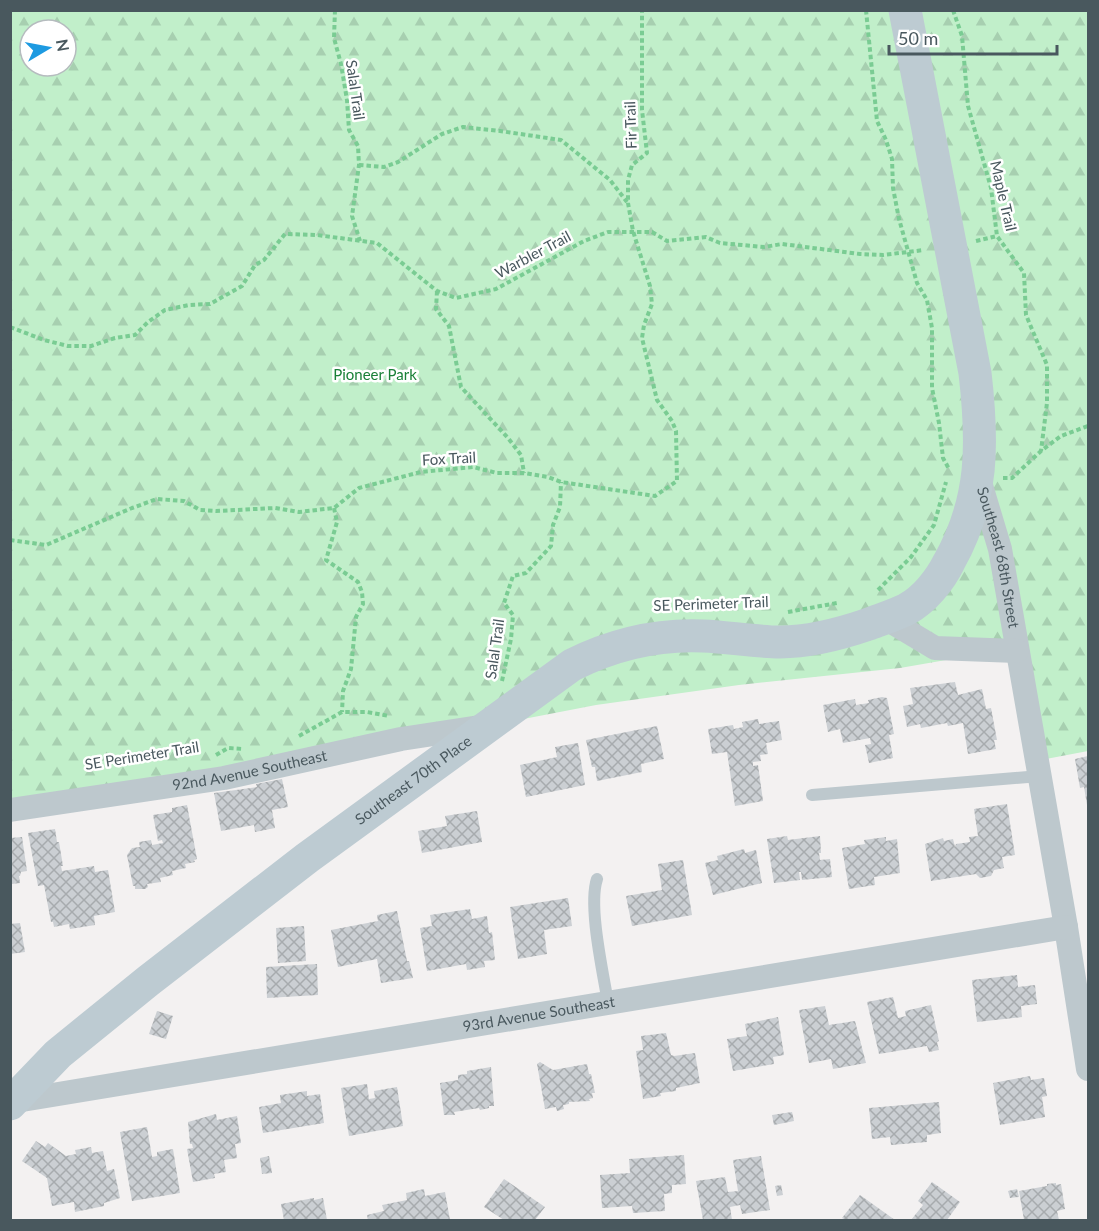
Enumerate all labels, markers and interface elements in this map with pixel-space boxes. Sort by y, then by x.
north arrow [18,18,78,78]
scale bar [889,18,1057,56]
text: 50 m [898,27,938,49]
text: N [53,38,74,53]
street label: Salal Trail [343,59,369,121]
street label: Fir Trail [620,101,640,149]
street label: Maple Trail [987,159,1021,233]
street label: Warbler Trail [492,227,573,282]
park label: Pioneer Park [333,365,417,383]
street label: Fox Trail [422,448,476,468]
street label: Southeast 68th Street [974,485,1024,630]
street label: SE Perimeter Trail [653,592,769,614]
street label: Salal Trail [481,618,507,680]
street label: Southeast 70th Place [351,731,475,828]
street label: SE Perimeter Trail [83,737,200,773]
street label: 92nd Avenue Southeast [171,745,329,794]
street label: 93rd Avenue Southeast [461,992,617,1035]

